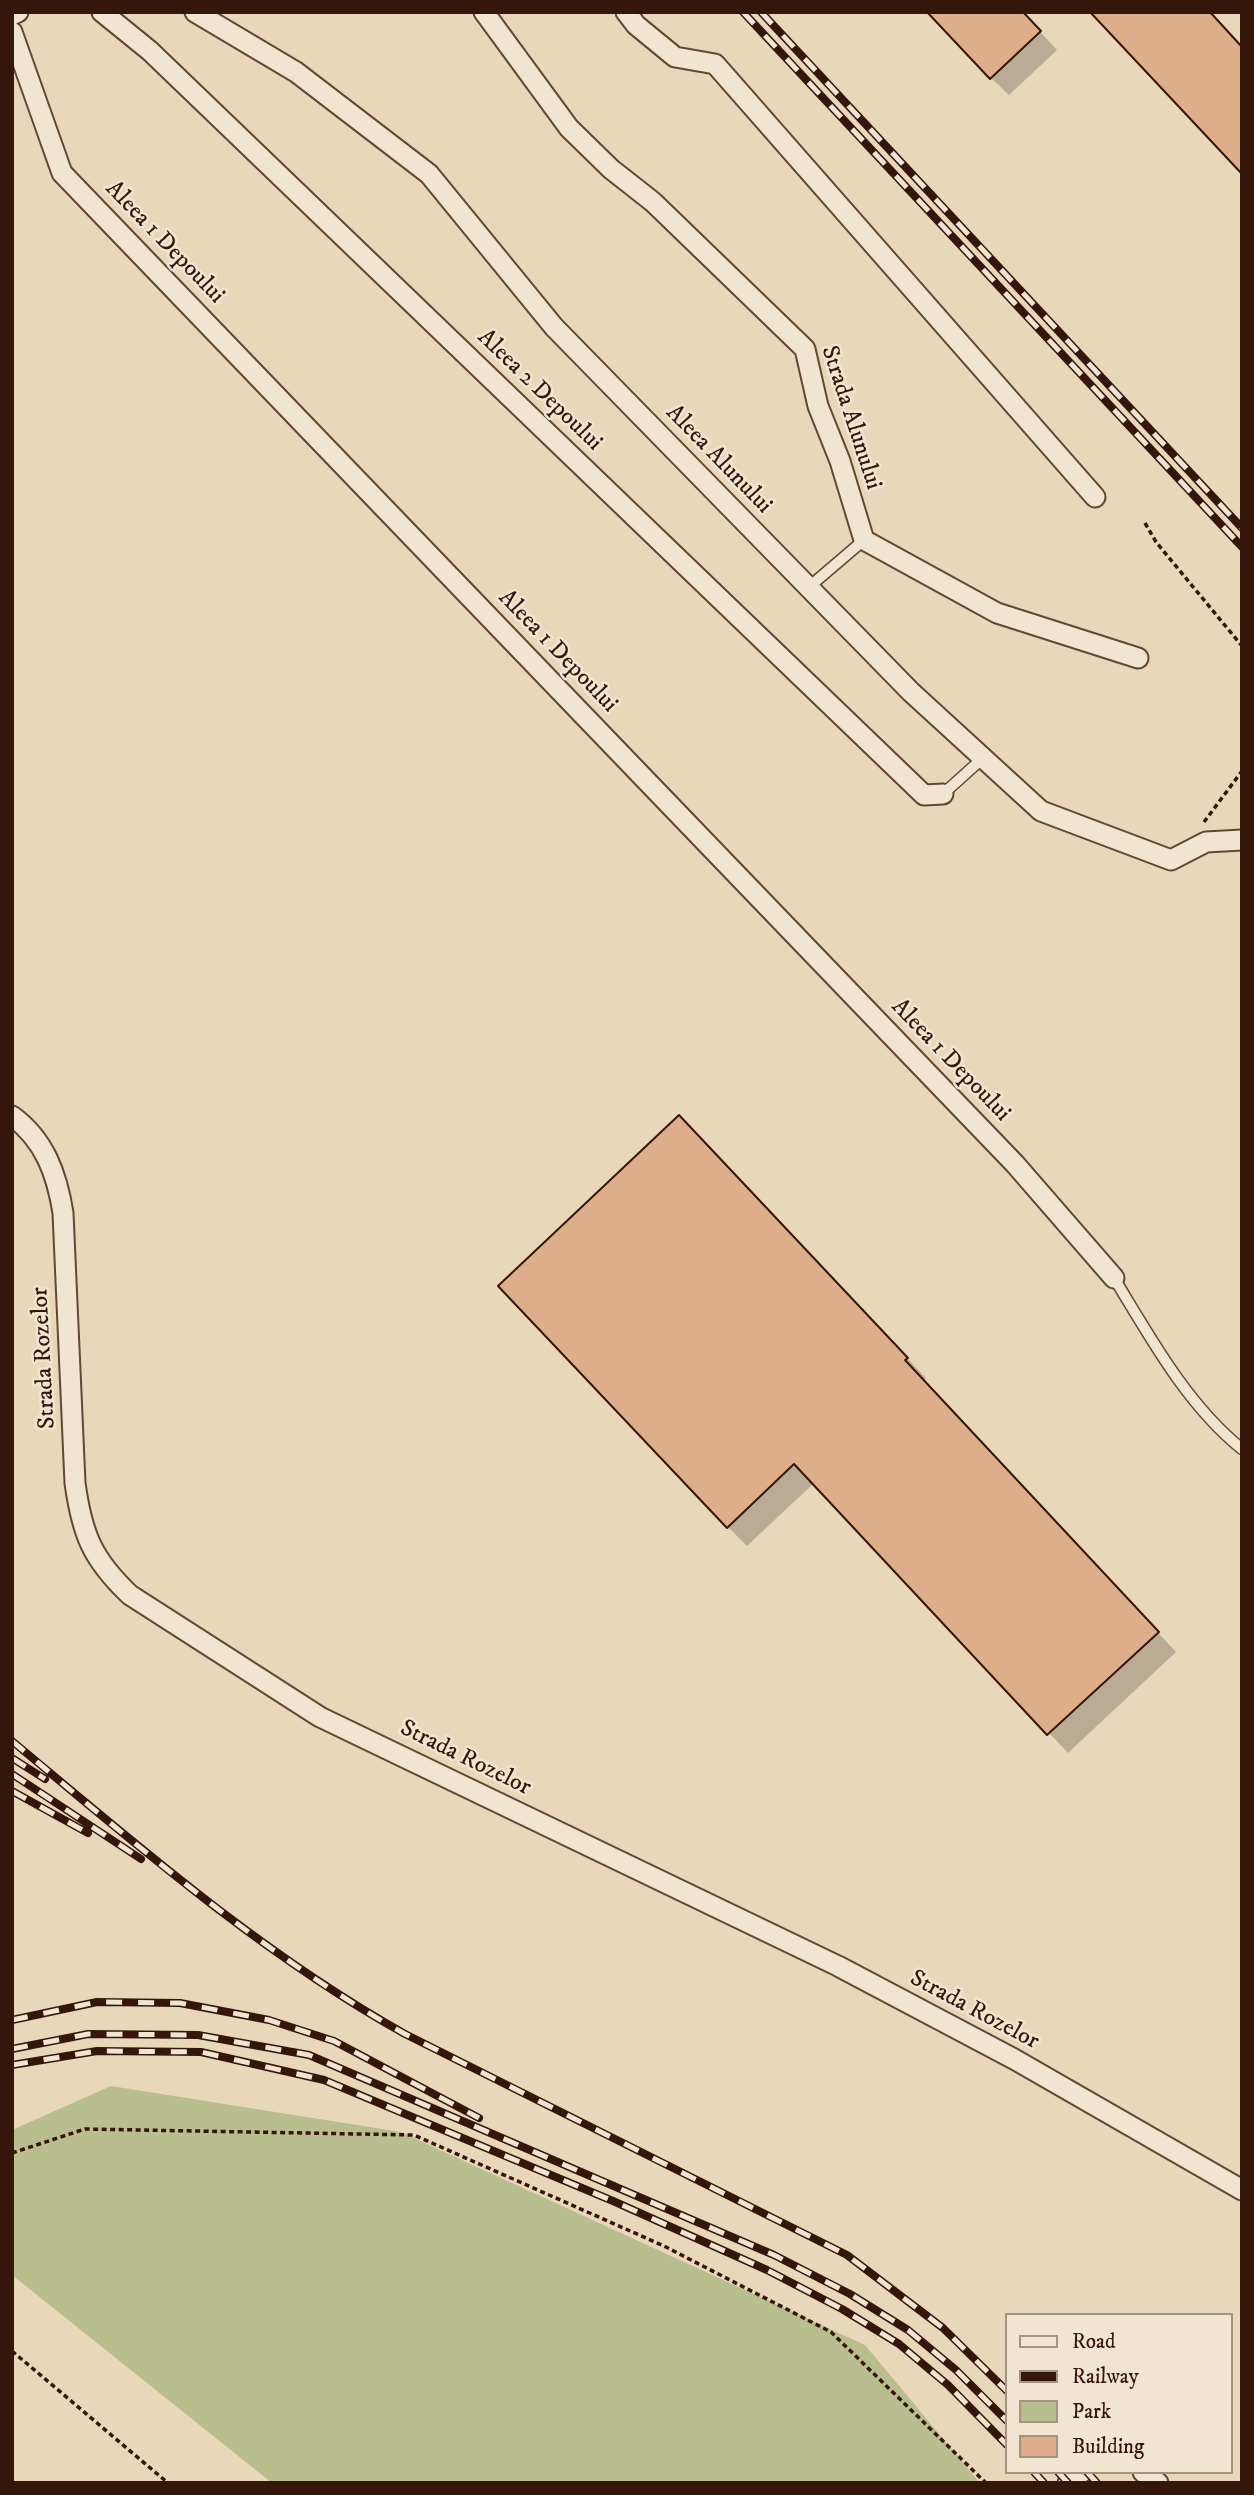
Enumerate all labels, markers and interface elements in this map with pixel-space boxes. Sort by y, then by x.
street label: Aleea 1 Depoului [98,176,230,310]
street label: Aleea 2 Depoului [471,324,607,458]
street label: Strada Alunului [813,342,887,494]
street label: Aleea Alunului [659,399,777,521]
street label: Aleea 1 Depoului [491,585,623,719]
street label: Aleea 1 Depoului [884,994,1016,1128]
street label: Strada Rozelor [27,1286,63,1430]
street label: Strada Rozelor [395,1715,535,1803]
street label: Strada Rozelor [904,1965,1044,2057]
legend [1006,2313,1233,2474]
text: Road [1072,2329,1116,2355]
text: Railway [1072,2364,1139,2390]
text: Park [1072,2399,1111,2425]
text: Building [1072,2434,1144,2460]

